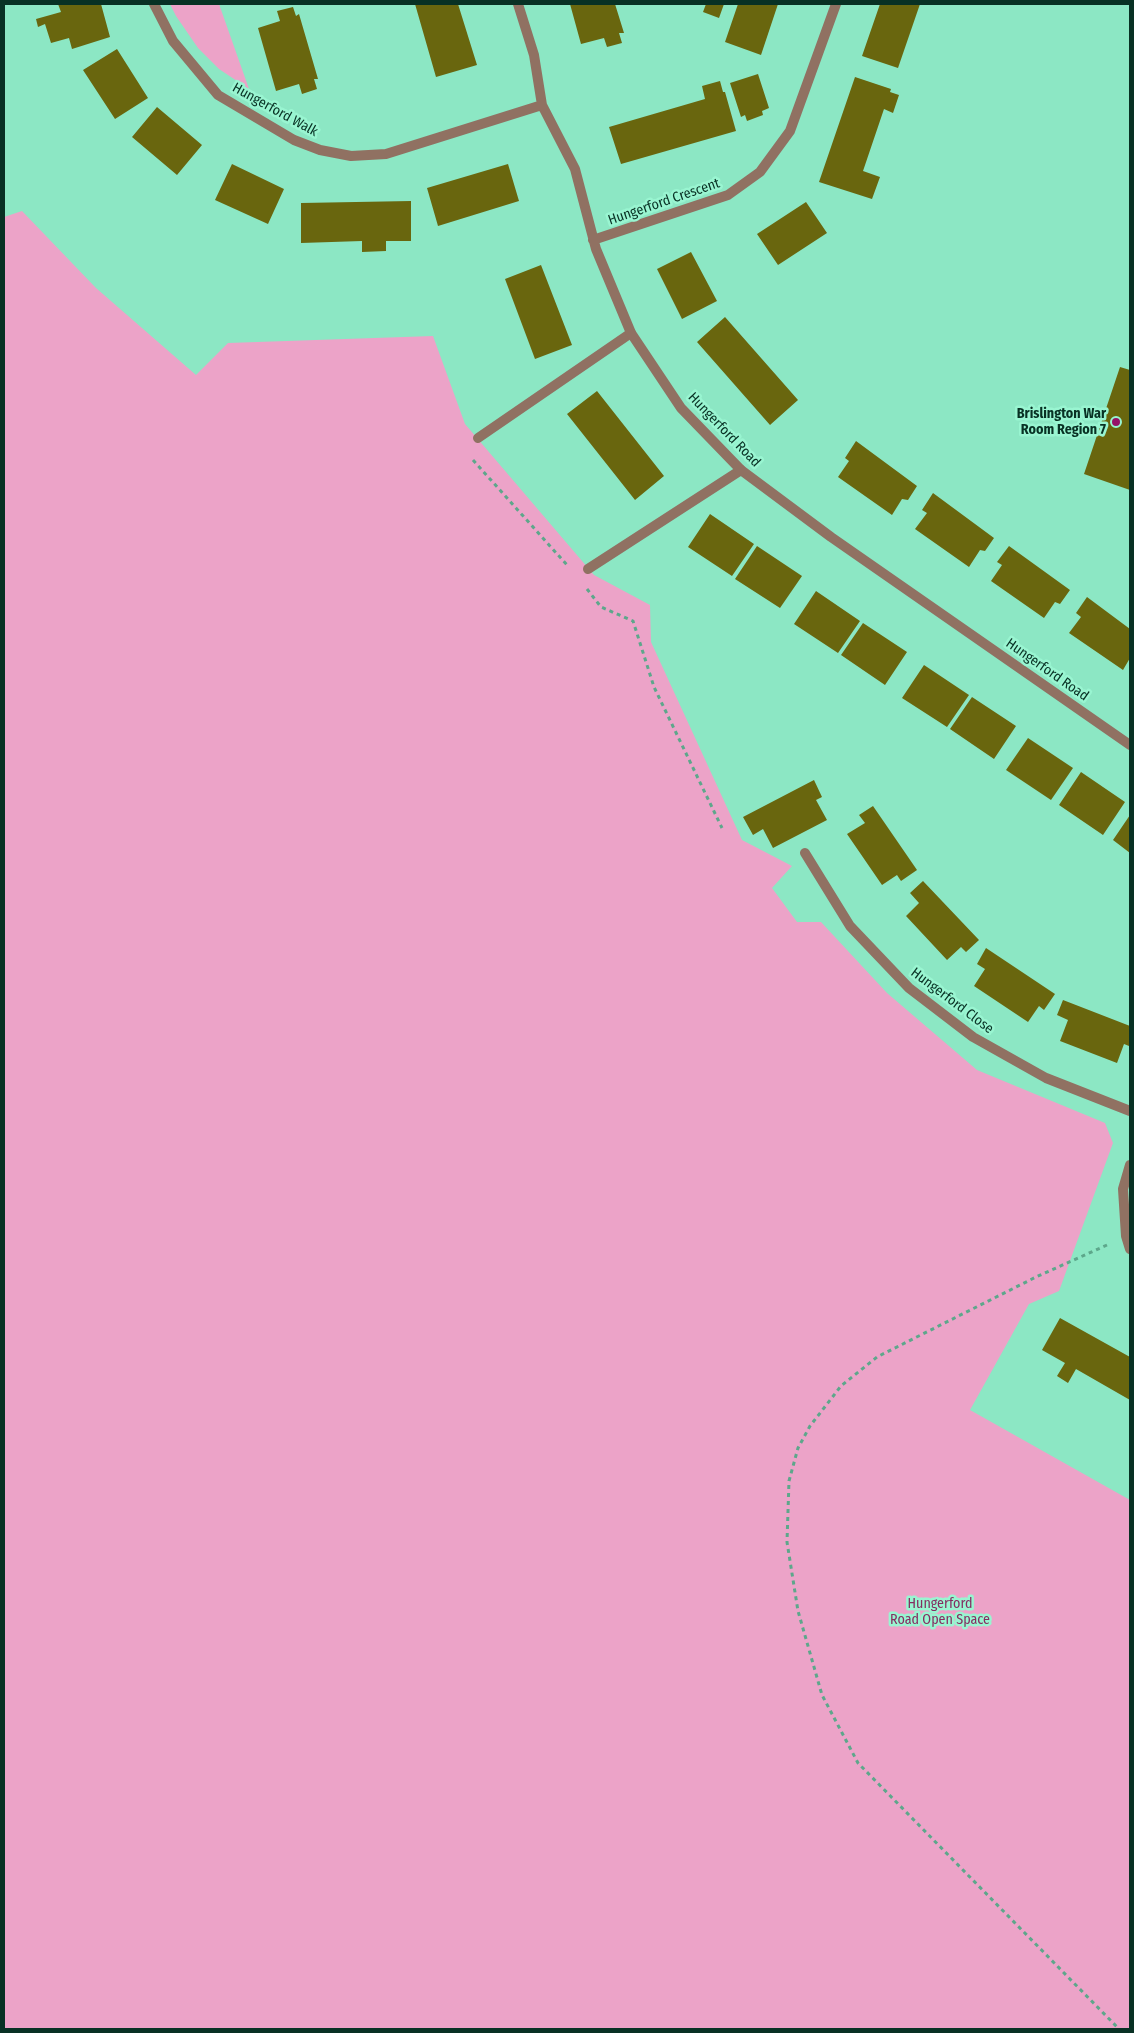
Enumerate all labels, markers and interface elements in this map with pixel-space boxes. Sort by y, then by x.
street label: Hungerford Walk [229,80,321,140]
street label: Hungerford Crescent [606,175,722,229]
street label: Hungerford Road [684,389,764,471]
place label: Brislington War Room Region 7 [1017,406,1106,438]
marker: Brislington War Room Region 7 [1110,416,1122,428]
street label: Hungerford Road [1002,635,1092,705]
street label: Hungerford Close [907,965,997,1037]
park label: Hungerford Road Open Space [890,1596,990,1628]

